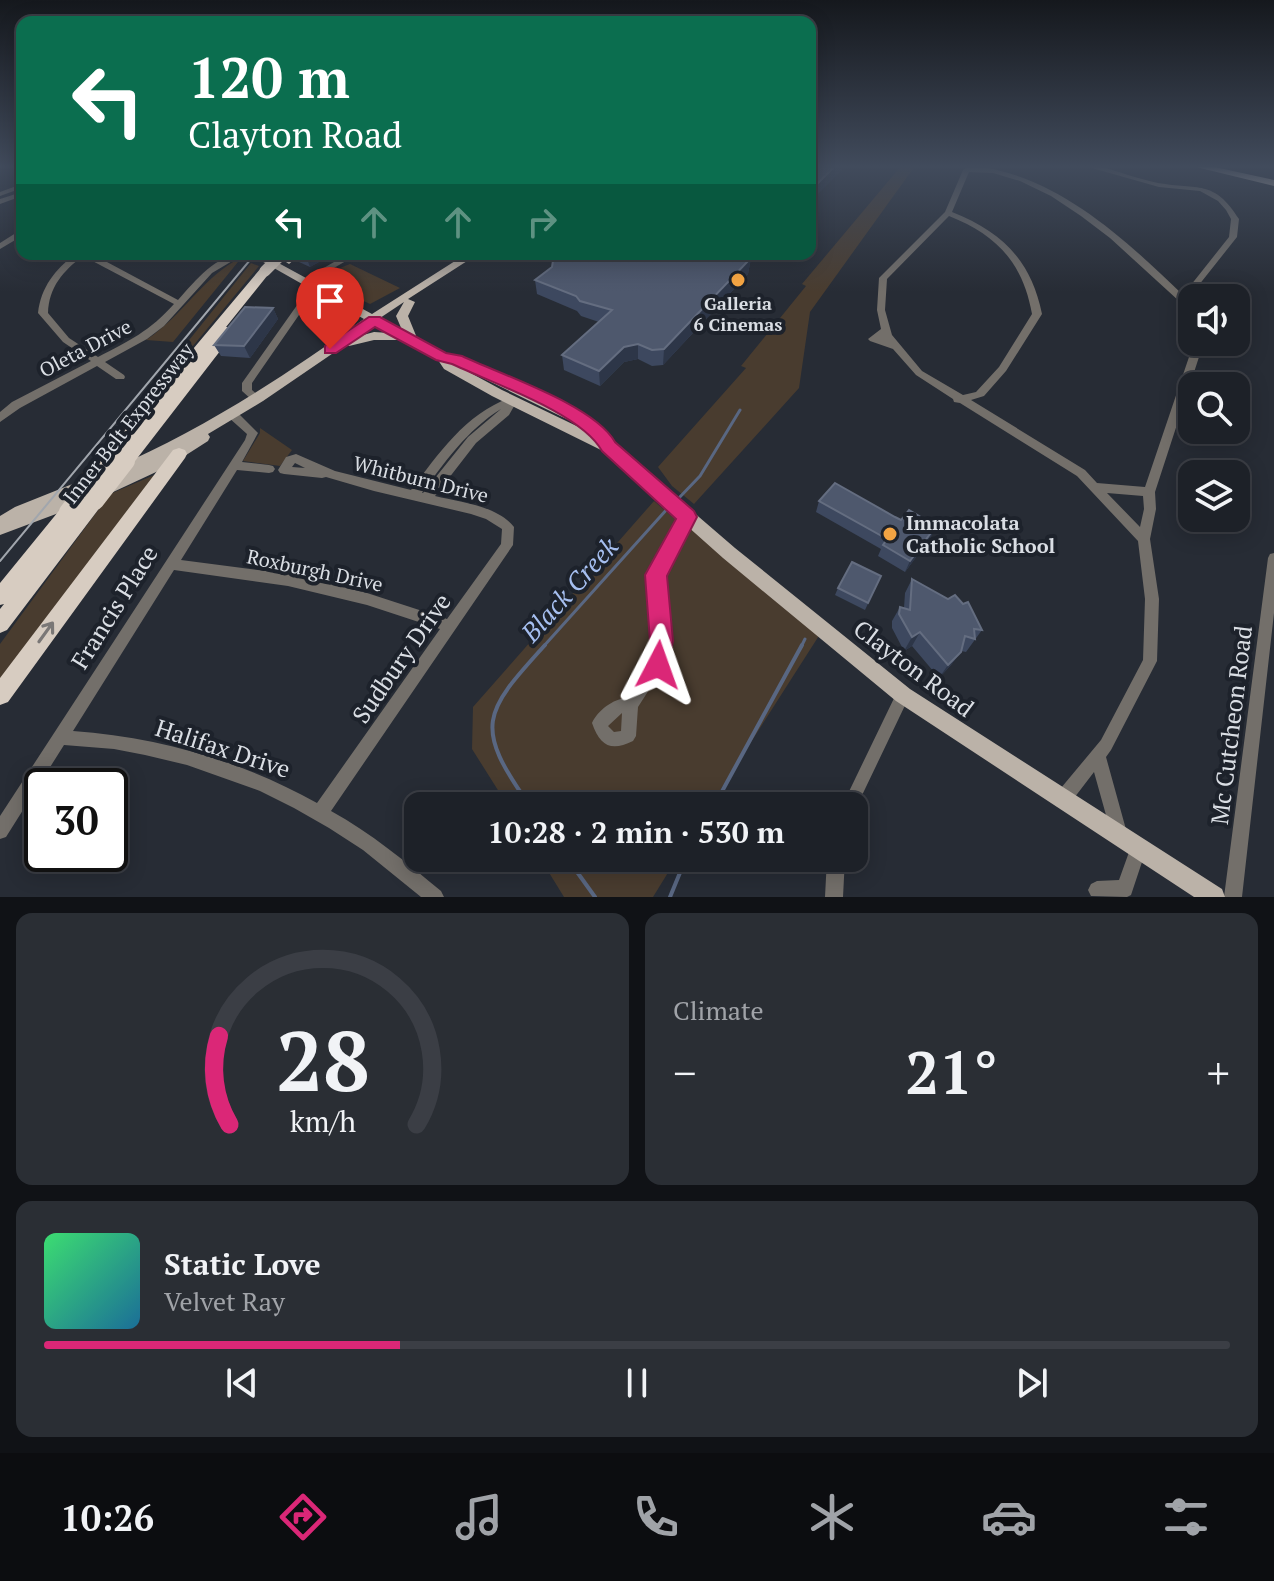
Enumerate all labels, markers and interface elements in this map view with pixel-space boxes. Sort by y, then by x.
text: 120 m [188,40,350,114]
icon: left [56,48,160,152]
text: Clayton Road [188,111,402,158]
icon: left [268,200,312,244]
icon: ahead [352,200,396,244]
icon: ahead [436,200,480,244]
icon: right [520,200,564,244]
pin [296,267,364,349]
marker: Galleria 6 Cinemas [729,271,747,289]
icon: arrive [308,279,352,323]
map controls [1178,284,1250,532]
button: sound [1178,284,1250,356]
place label: Galleria 6 Cinemas [694,291,782,336]
street label: Oleta Drive [34,312,136,384]
street label: Inner Belt Expressway [57,336,200,509]
button: search [1178,372,1250,444]
street label: Whitburn Drive [351,449,491,509]
button: layers [1178,460,1250,532]
place label: Immacolata Catholic School [906,509,1056,559]
marker: Immacolata Catholic School [881,525,899,543]
water label: Black Creek [512,529,625,649]
street label: Francis Place [63,539,165,675]
street label: Roxburgh Drive [244,542,386,598]
street label: Sudbury Drive [344,587,458,729]
street label: Clayton Road [847,612,981,724]
one-way arrow [38,622,54,644]
position arrow [616,623,700,707]
street label: Mc Cutcheon Road [1203,624,1259,826]
street label: Halifax Drive [152,711,294,785]
speed limit sign: 30 [24,768,128,872]
text: 10:28 · 2 min · 530 m [488,812,784,852]
text: Climate [673,993,764,1027]
text: 28 [275,1005,370,1115]
text: 21° [905,1032,998,1111]
text: − [673,1043,696,1102]
text: + [1207,1043,1230,1102]
text: km/h [289,1102,356,1140]
text: Static Love [164,1244,321,1284]
text: Velvet Ray [164,1284,285,1318]
icon: previous [220,1361,264,1405]
icon: pause [615,1361,659,1405]
icon: next [1010,1361,1054,1405]
icon: directions [275,1489,331,1545]
icon: music [451,1489,507,1545]
icon: phone [628,1489,684,1545]
icon: climate [804,1489,860,1545]
icon: car [981,1489,1037,1545]
icon: filters [1158,1489,1214,1545]
text: 10:26 [60,1494,154,1541]

